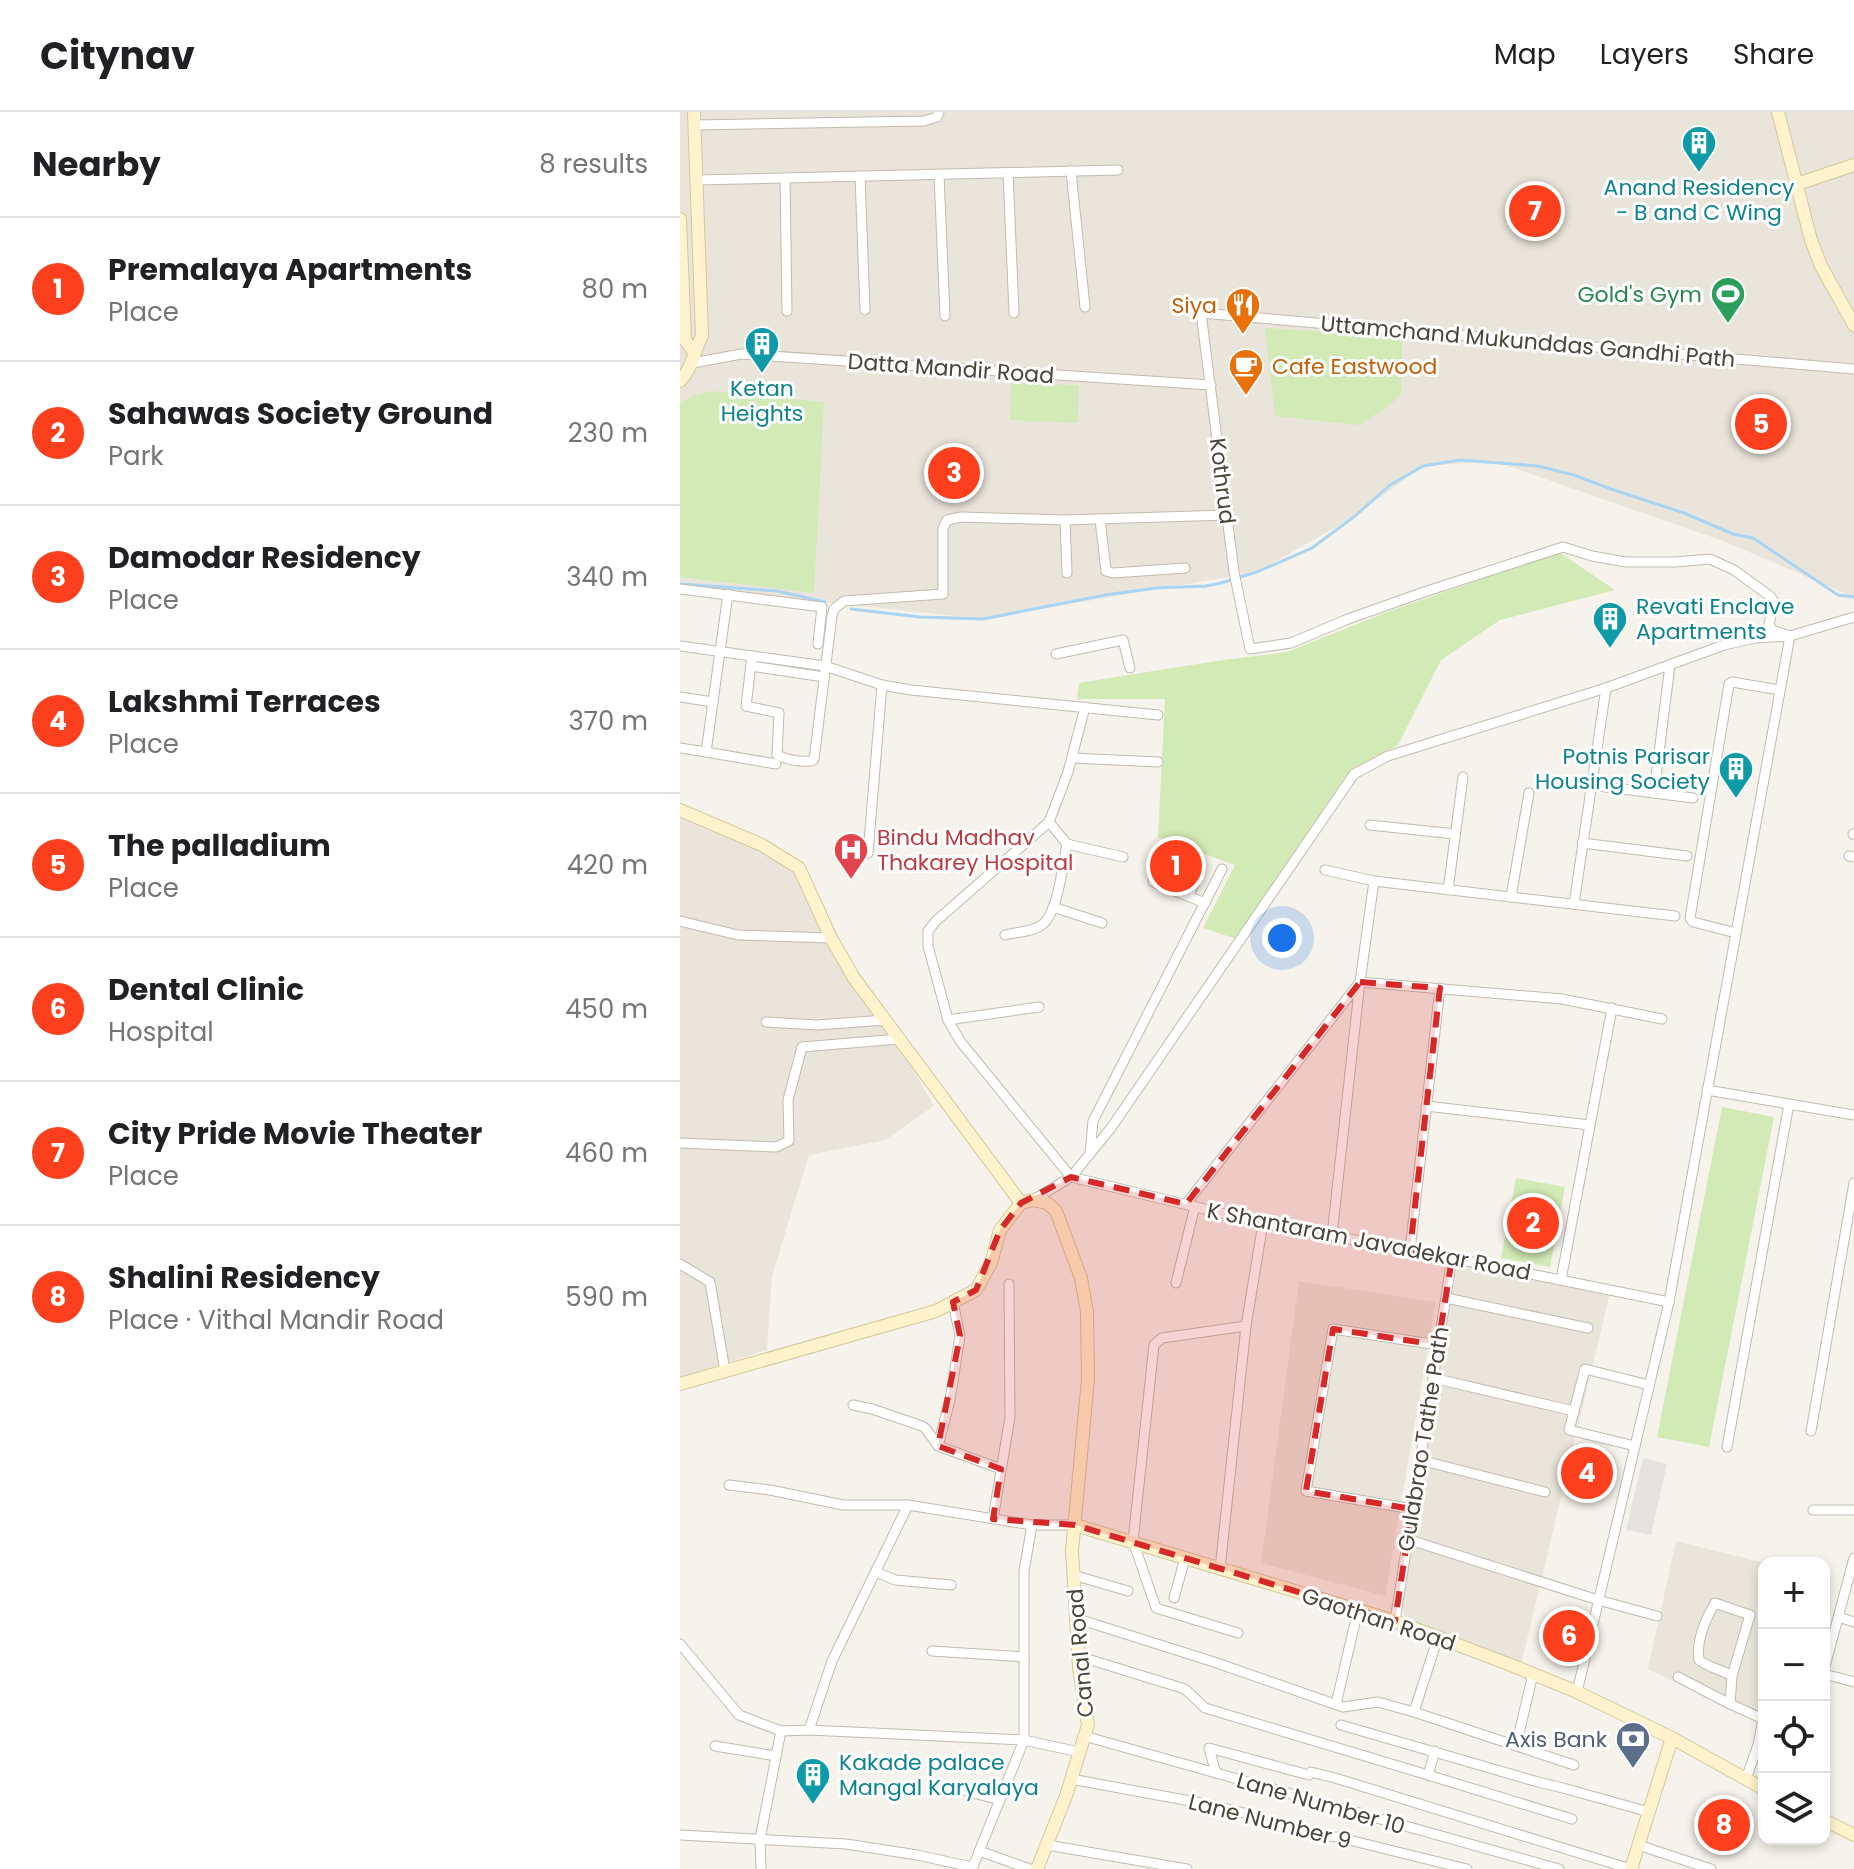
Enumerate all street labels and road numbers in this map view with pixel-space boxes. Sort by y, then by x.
street label: Uttamchand Mukunddas Gandhi Path [1319,308,1737,375]
street label: Datta Mandir Road [847,346,1055,391]
street label: Kothrud [1202,436,1243,526]
street label: K Shantaram Javadekar Road [1204,1195,1533,1288]
street label: Gulabrao Tathe Path [1390,1324,1457,1554]
street label: Gaothan Road [1298,1580,1460,1659]
street label: Canal Road [1059,1587,1102,1719]
street label: Lane Number 10 [1233,1765,1409,1842]
street label: Lane Number 9 [1185,1786,1354,1857]

